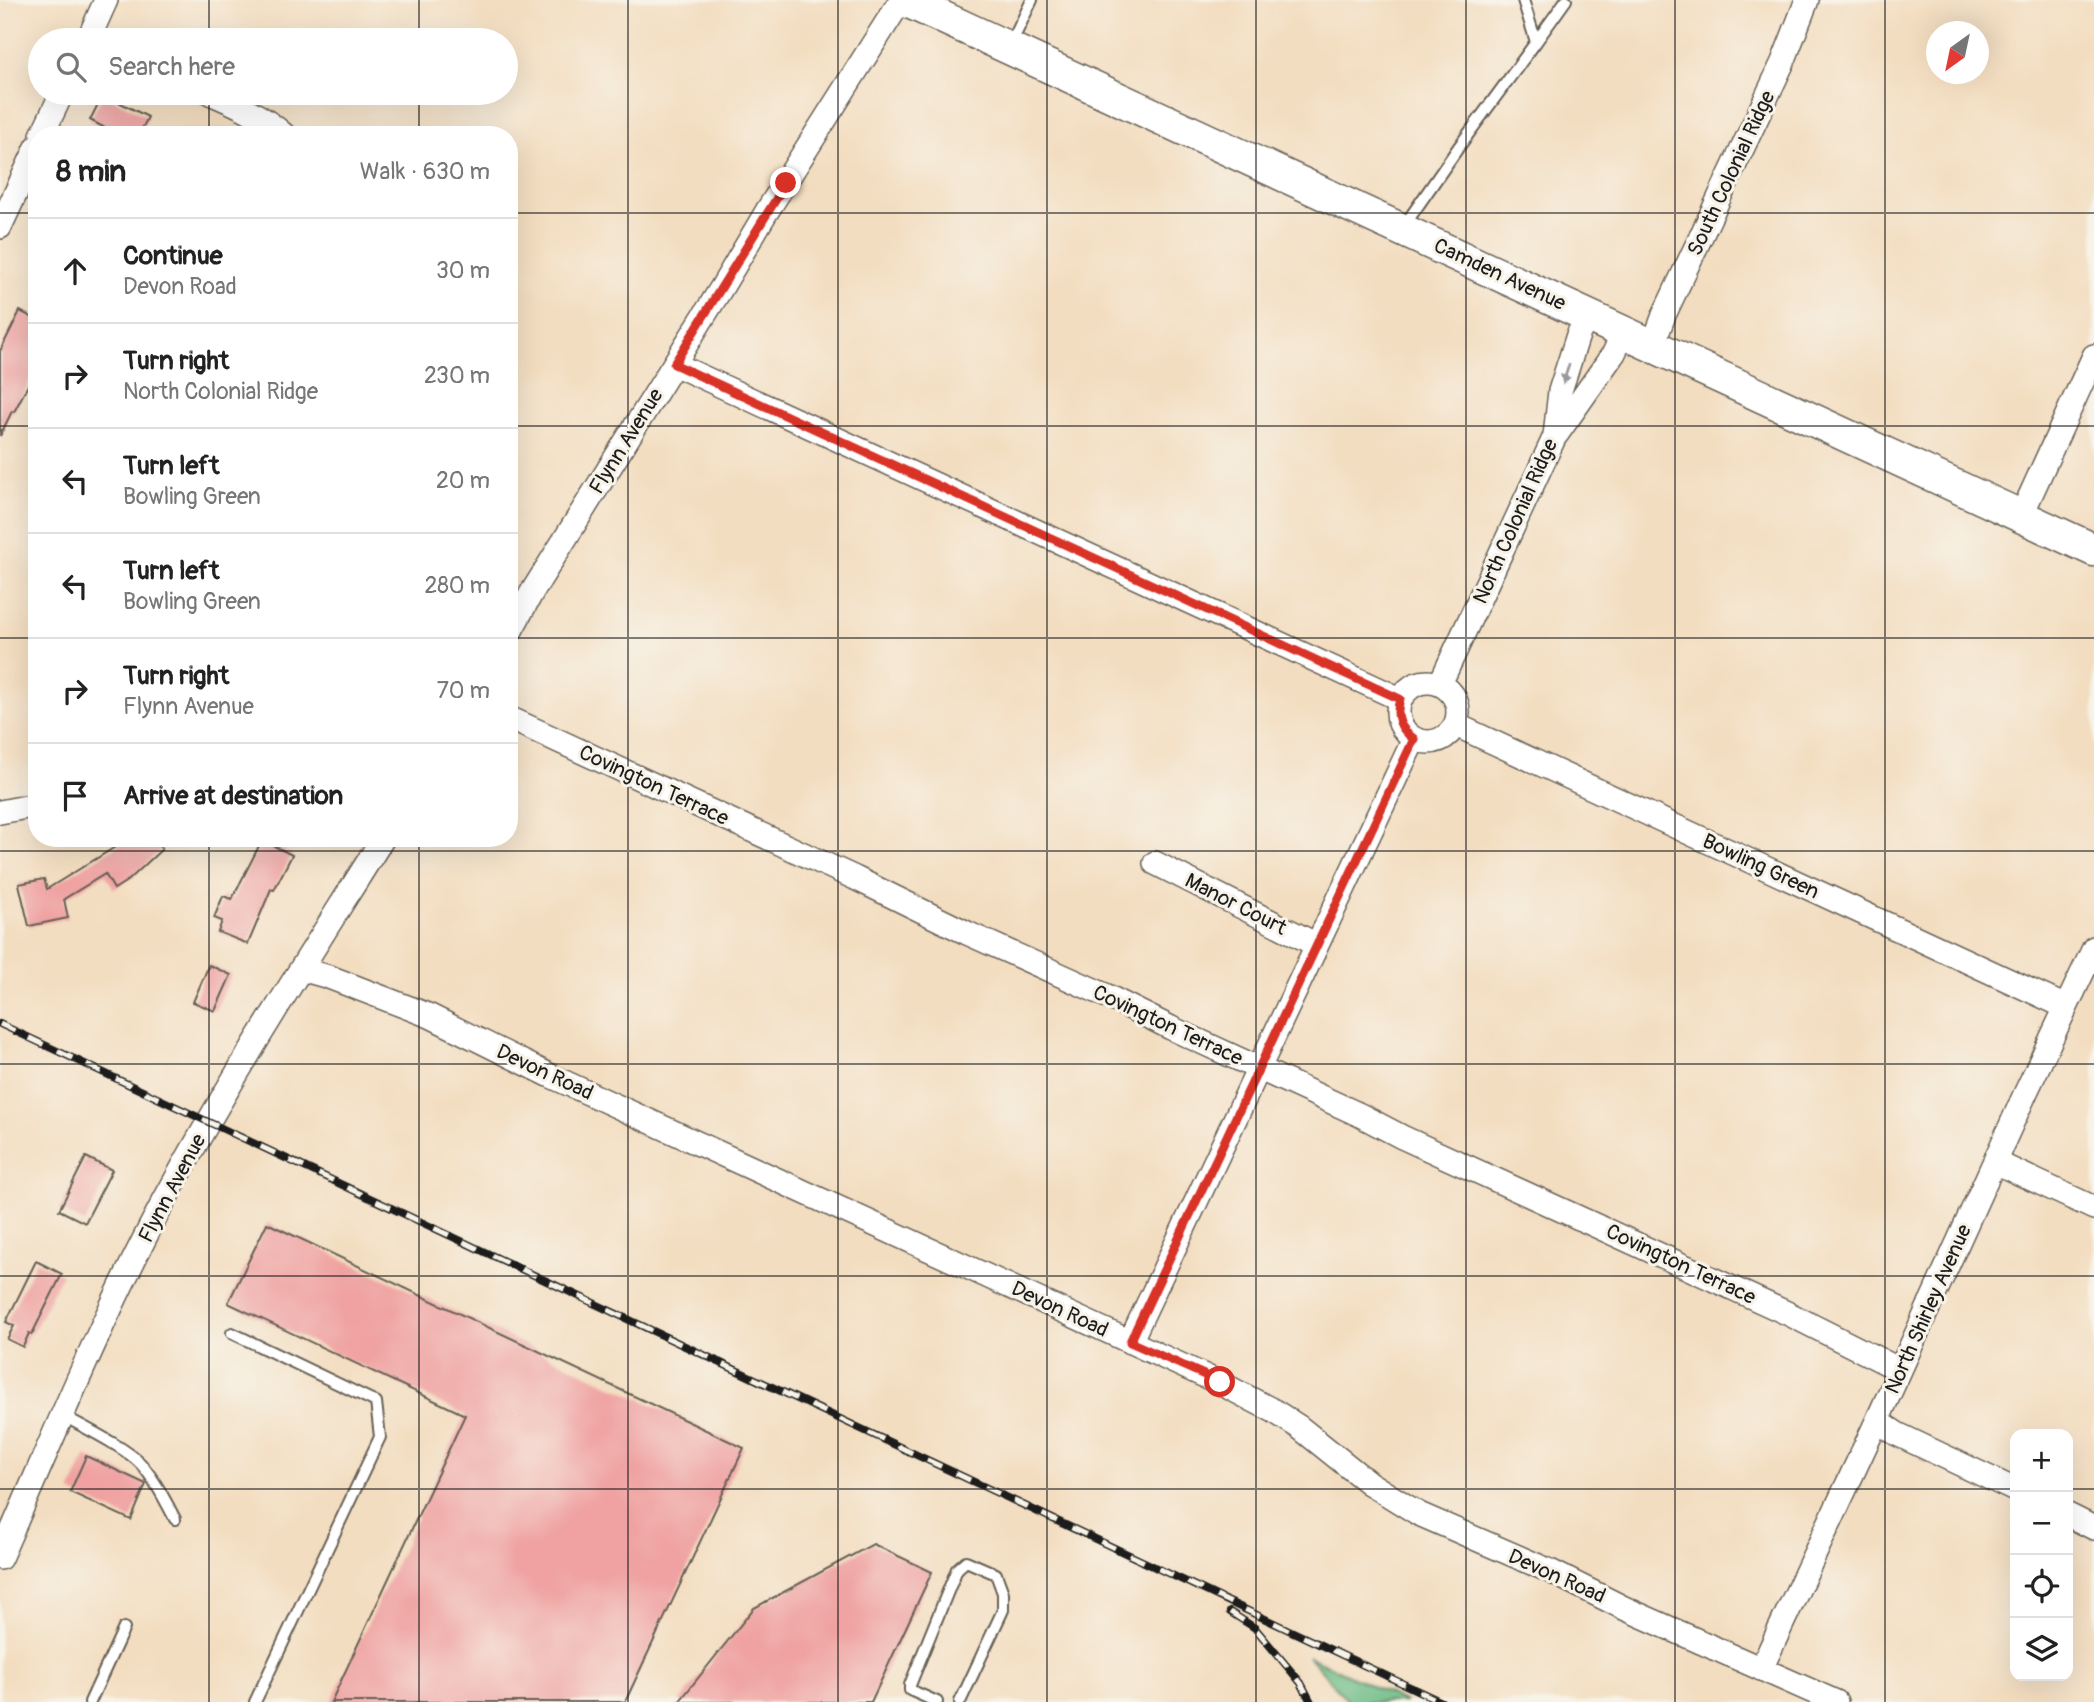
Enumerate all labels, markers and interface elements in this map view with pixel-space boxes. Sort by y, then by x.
north arrow [1926,21,1989,84]
search box [28,28,518,105]
icon: search [52,48,90,86]
text: Search here [108,51,235,83]
street label: South Colonial Ridge [1681,86,1782,260]
text: 8 min [56,153,126,190]
text: Walk · 630 m [360,157,490,186]
route end [770,167,801,198]
street label: Camden Avenue [1429,232,1571,317]
text: Continue [123,240,223,272]
icon: ahead [56,252,94,290]
text: 30 m [436,256,490,285]
text: Devon Road [123,272,237,301]
text: Turn right [123,345,229,377]
icon: right [56,357,94,395]
text: 230 m [424,361,490,390]
one-way arrow [1560,363,1570,384]
text: North Colonial Ridge [123,377,318,406]
street label: Flynn Avenue [583,383,670,499]
street label: North Colonial Ridge [1467,434,1564,608]
text: Turn left [123,450,219,482]
icon: left [56,462,94,500]
text: 20 m [436,466,490,495]
text: Bowling Green [123,482,261,511]
text: Turn left [123,555,219,587]
icon: left [56,567,94,605]
text: 280 m [424,571,490,600]
text: Bowling Green [123,587,261,616]
text: Turn right [123,660,229,692]
icon: right [56,672,94,710]
text: 70 m [437,676,490,705]
text: Flynn Avenue [123,692,254,721]
street label: Covington Terrace [575,739,734,832]
icon: arrive [56,777,94,815]
text: Arrive at destination [123,780,343,812]
street label: Bowling Green [1698,828,1824,905]
street label: Manor Court [1180,867,1292,942]
street label: Covington Terrace [1089,979,1248,1072]
street label: Devon Road [492,1038,598,1107]
street label: Flynn Avenue [132,1129,213,1247]
street label: Covington Terrace [1602,1218,1761,1311]
street label: North Shirley Avenue [1879,1220,1978,1398]
street label: Devon Road [1007,1275,1113,1344]
route start [1204,1366,1235,1397]
map controls [2010,1429,2073,1681]
button: + [2010,1429,2073,1492]
button: − [2010,1492,2073,1555]
street label: Devon Road [1504,1543,1610,1610]
button: locate [2010,1555,2073,1618]
button: layers [2010,1618,2073,1681]

